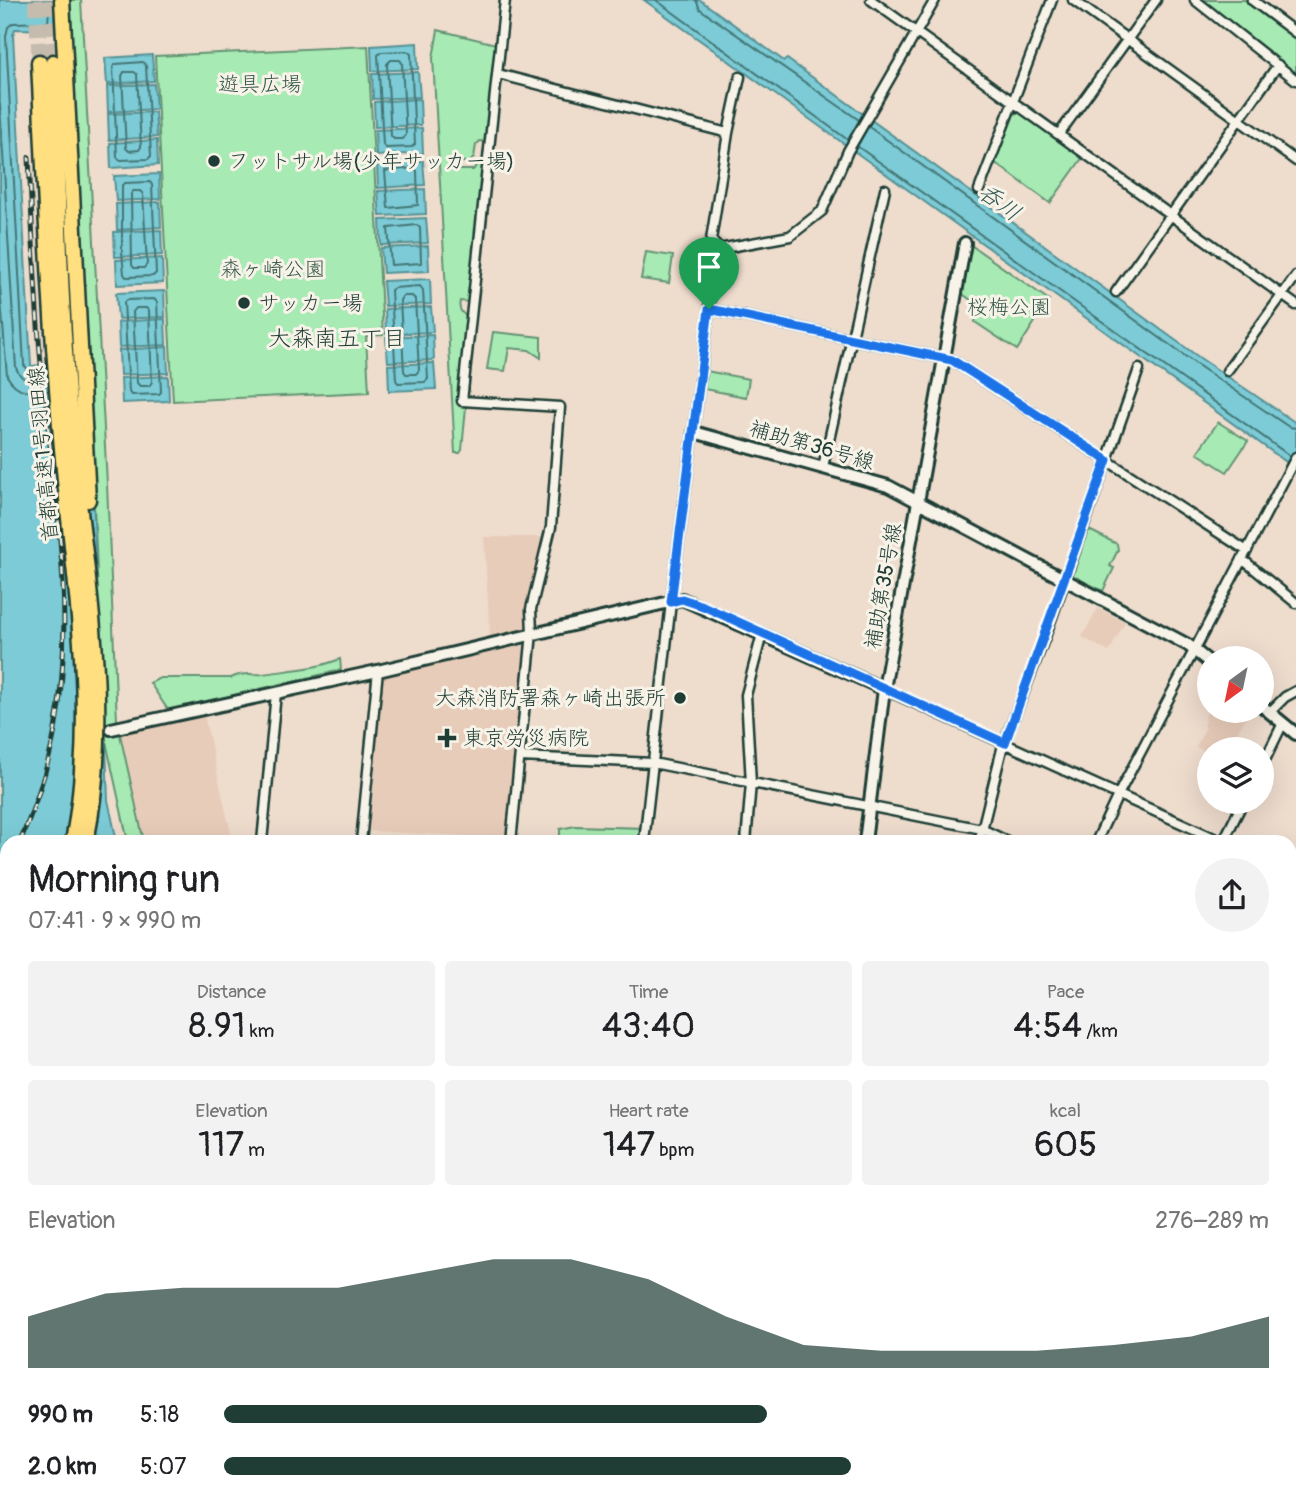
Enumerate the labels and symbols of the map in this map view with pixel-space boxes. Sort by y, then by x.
park label: 遊具広場 [218,71,302,98]
place label: フットサル場(少年サッカー場) [228,148,514,175]
marker: フットサル場(少年サッカー場) [206,153,222,169]
water label: 呑川 [973,177,1027,228]
pin [679,237,739,309]
park label: 森ヶ崎公園 [221,256,326,283]
place label: サッカー場 [258,290,363,317]
park label: 桜梅公園 [967,294,1051,321]
marker: サッカー場 [236,295,252,311]
district label: 大森南五丁目 [268,324,406,353]
street label: 首都高速1号羽田線 [22,365,65,543]
street label: 補助第36号線 [746,415,878,476]
street label: 補助第35号線 [859,521,908,652]
north arrow [1197,646,1274,723]
place label: 大森消防署森ヶ崎出張所 [435,685,666,712]
marker: 大森消防署森ヶ崎出張所 [672,690,688,706]
place label: 東京労災病院 [463,725,589,752]
marker: 東京労災病院 [437,728,457,748]

